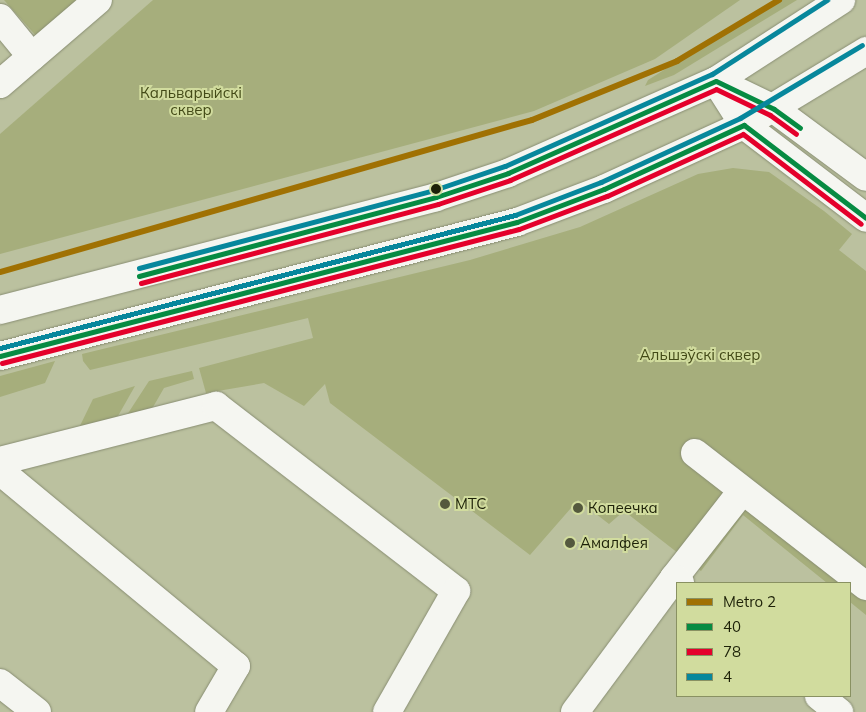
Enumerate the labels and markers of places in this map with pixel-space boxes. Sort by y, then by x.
unlabelled marker [431,184,441,194]
place label: МТС [455,495,487,513]
marker: МТС [439,498,451,510]
place label: Копеечка [588,499,658,517]
marker: Копеечка [572,502,584,514]
place label: Амалфея [580,534,648,552]
marker: Амалфея [564,537,576,549]

